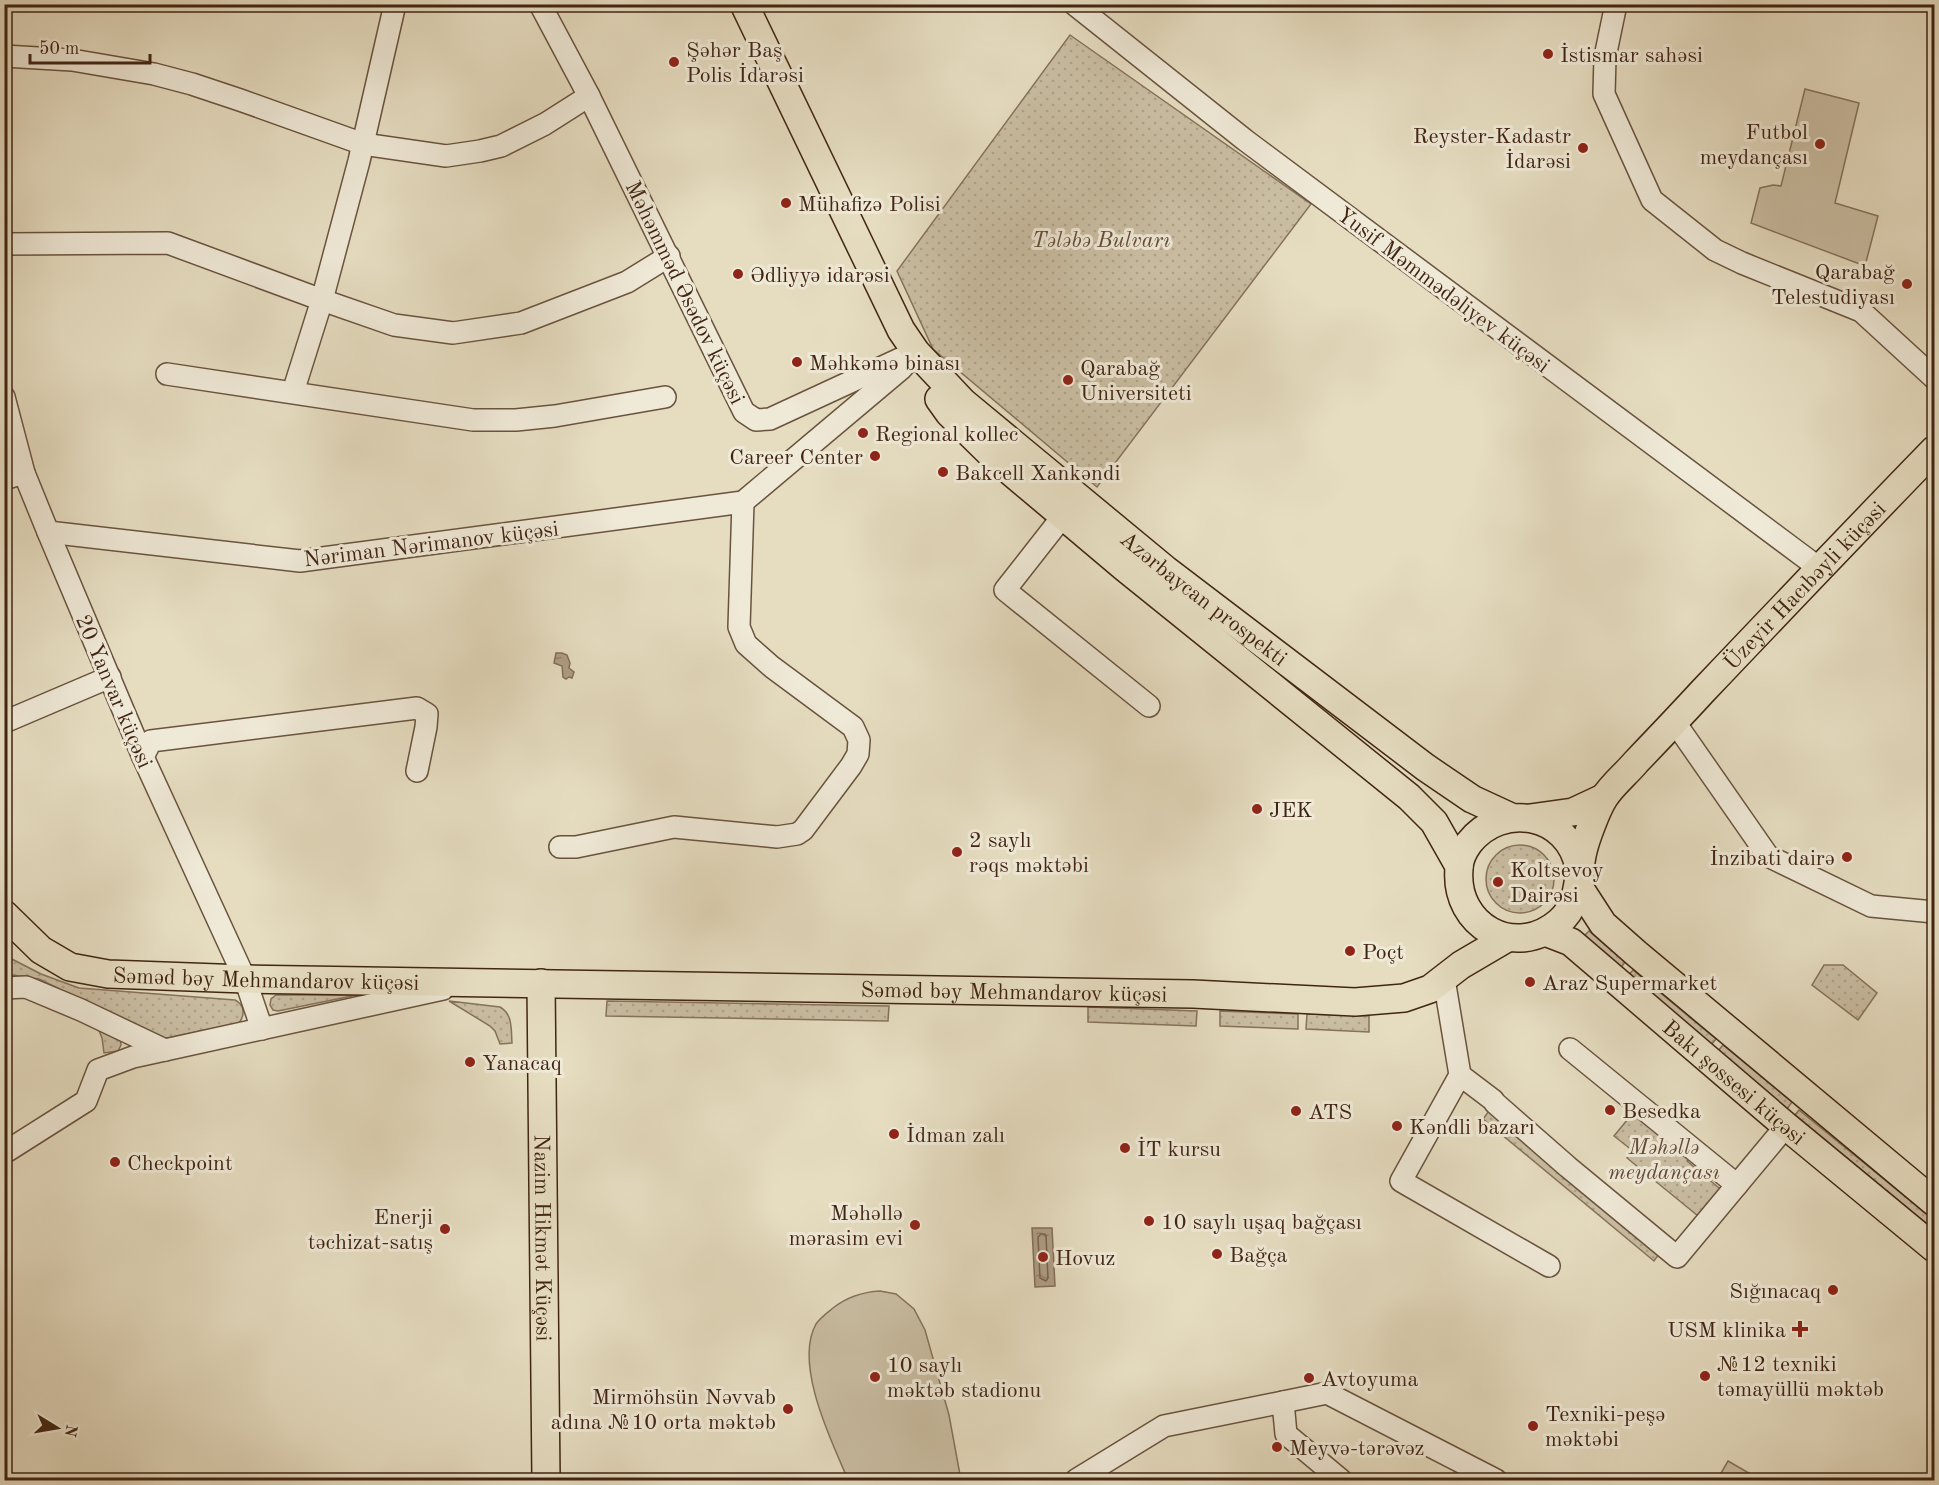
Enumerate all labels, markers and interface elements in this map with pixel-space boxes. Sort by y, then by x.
scale bar [30,27,150,65]
text: 50 m [39,40,79,58]
place label: Şəhər Baş Polis İdarəsi [686,40,804,87]
place label: İstismar sahəsi [1560,42,1703,67]
marker: İstismar sahəsi [1541,47,1555,61]
marker: Şəhər Baş Polis İdarəsi [667,55,681,69]
place label: Futbol meydançası [1700,122,1808,169]
place label: Reyster-Kadastr İdarəsi [1413,126,1571,173]
marker: Futbol meydançası [1813,137,1827,151]
marker: Reyster-Kadastr İdarəsi [1576,141,1590,155]
street label: Məhəmməd Əsədov küçəsi [621,178,748,408]
place label: Mühafizə Polisi [798,194,941,216]
marker: Mühafizə Polisi [779,196,793,210]
street label: Yusif Məmmədəliyev küçəsi [1332,204,1553,378]
park label: Tələbə Bulvarı [1032,230,1170,252]
place label: Qarabağ Telestudiyası [1771,262,1895,309]
place label: Ədliyyə idarəsi [750,265,890,287]
marker: Ədliyyə idarəsi [731,267,745,281]
marker: Qarabağ Telestudiyası [1900,277,1914,291]
place label: Məhkəmə binası [809,353,960,375]
marker: Məhkəmə binası [790,355,804,369]
place label: Qarabağ Universiteti [1080,358,1192,405]
marker: Qarabağ Universiteti [1061,373,1075,387]
place label: Regional kollec [875,424,1018,446]
marker: Regional kollec [856,426,870,440]
place label: Career Center [729,447,863,469]
marker: Career Center [868,449,882,463]
place label: Bakcell Xankəndi [955,463,1120,485]
marker: Bakcell Xankəndi [936,465,950,479]
street label: Üzeyir Hacıbəyli küçəsi [1718,498,1891,675]
street label: Nəriman Nərimanov küçəsi [302,518,560,572]
street label: Azərbaycan prospekti [1116,528,1290,671]
street label: 20 Yanvar küçəsi [71,612,155,772]
place label: JEK [1269,800,1313,822]
marker: JEK [1250,802,1264,816]
place label: 2 saylı rəqs məktəbi [969,830,1089,877]
marker: 2 saylı rəqs məktəbi [950,845,964,859]
place label: İnzibati dairə [1709,845,1835,870]
marker: İnzibati dairə [1840,850,1854,864]
place label: Koltsevoy Dairəsi [1510,860,1604,907]
marker: Koltsevoy Dairəsi [1491,875,1505,889]
place label: Poçt [1362,942,1404,964]
marker: Poçt [1343,944,1357,958]
street label: Səməd bəy Mehmandarov küçəsi [112,965,420,995]
place label: Araz Supermarket [1542,973,1717,995]
marker: Araz Supermarket [1523,975,1537,989]
street label: Səməd bəy Mehmandarov küçəsi [860,980,1167,1007]
street label: Bakı şossesi küçəsi [1658,1017,1809,1150]
place label: Yanacaq [482,1053,562,1075]
marker: Yanacaq [463,1055,477,1069]
place label: Besedka [1622,1101,1701,1123]
place label: ATS [1308,1102,1352,1124]
marker: Besedka [1603,1103,1617,1117]
marker: ATS [1289,1104,1303,1118]
place label: Kəndli bazarı [1409,1117,1535,1139]
marker: Kəndli bazarı [1390,1119,1404,1133]
place label: İdman zalı [906,1122,1005,1147]
marker: İdman zalı [887,1127,901,1141]
street label: Nazim Hikmət Küçəsi [530,1134,554,1342]
place label: İT kursu [1137,1136,1221,1161]
park label: Məhəllə meydançası [1608,1137,1720,1184]
marker: İT kursu [1118,1141,1132,1155]
place label: Checkpoint [127,1153,233,1175]
marker: Checkpoint [108,1155,122,1169]
place label: Məhəllə mərasim evi [789,1203,903,1250]
place label: Enerji təchizat-satış [308,1207,433,1254]
place label: 10 saylı uşaq bağçası [1161,1212,1362,1234]
marker: 10 saylı uşaq bağçası [1142,1214,1156,1228]
marker: Məhəllə mərasim evi [908,1218,922,1232]
marker: Enerji təchizat-satış [438,1222,452,1236]
place label: Bağça [1229,1245,1288,1267]
marker: Bağça [1210,1247,1224,1261]
place label: Hovuz [1055,1248,1115,1270]
marker: Hovuz [1036,1250,1050,1264]
place label: Sığınacaq [1729,1281,1821,1303]
marker: Sığınacaq [1826,1283,1840,1297]
place label: USM klinika [1667,1320,1786,1342]
marker: USM klinika [1791,1320,1809,1338]
place label: №12 texniki təmayüllü məktəb [1717,1354,1884,1401]
place label: 10 saylı məktəb stadionu [887,1355,1042,1402]
place label: Avtoyuma [1321,1369,1419,1391]
marker: №12 texniki təmayüllü məktəb [1698,1369,1712,1383]
marker: 10 saylı məktəb stadionu [868,1370,882,1384]
marker: Avtoyuma [1302,1371,1316,1385]
place label: Mirmöhsün Nəvvab adına №10 orta məktəb [551,1387,776,1434]
north arrow [27,1398,87,1458]
marker: Mirmöhsün Nəvvab adına №10 orta məktəb [781,1402,795,1416]
place label: Texniki-peşə məktəbi [1545,1404,1665,1451]
marker: Texniki-peşə məktəbi [1526,1419,1540,1433]
text: N [61,1423,79,1439]
place label: Meyvə-tərəvəz [1289,1438,1425,1460]
marker: Meyvə-tərəvəz [1270,1440,1284,1454]

